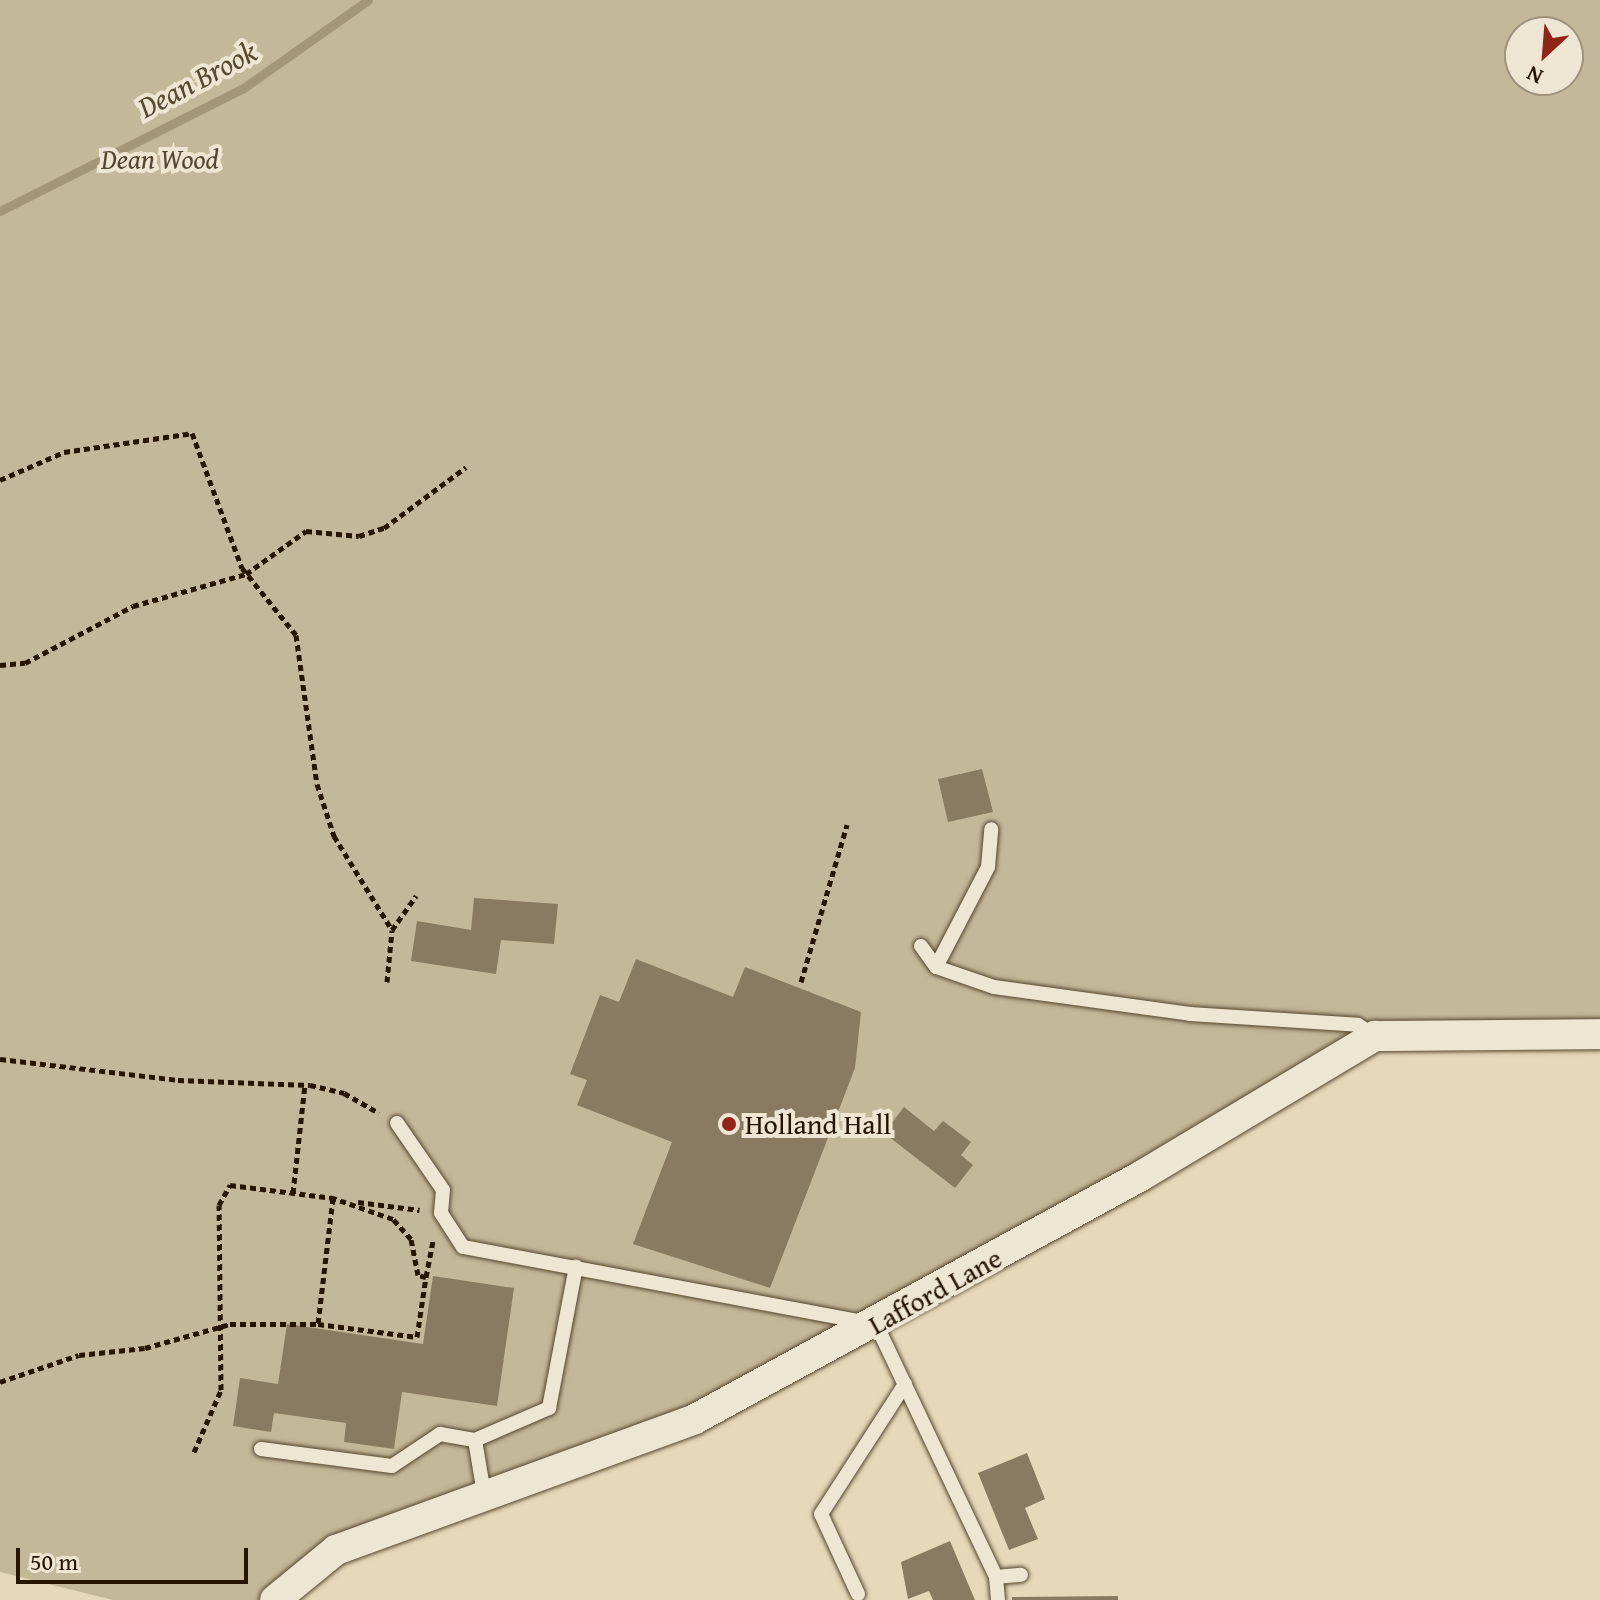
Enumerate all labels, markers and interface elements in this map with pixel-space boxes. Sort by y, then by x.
north arrow [1504,16,1584,96]
water label: Dean Brook [131,33,263,125]
text: N [1521,58,1548,93]
park label: Dean Wood [101,142,219,176]
place label: Holland Hall [745,1107,891,1141]
marker: Holland Hall [720,1115,738,1133]
street label: Lafford Lane [862,1241,1008,1341]
scale bar [20,1532,252,1582]
text: 50 m [30,1544,78,1579]

